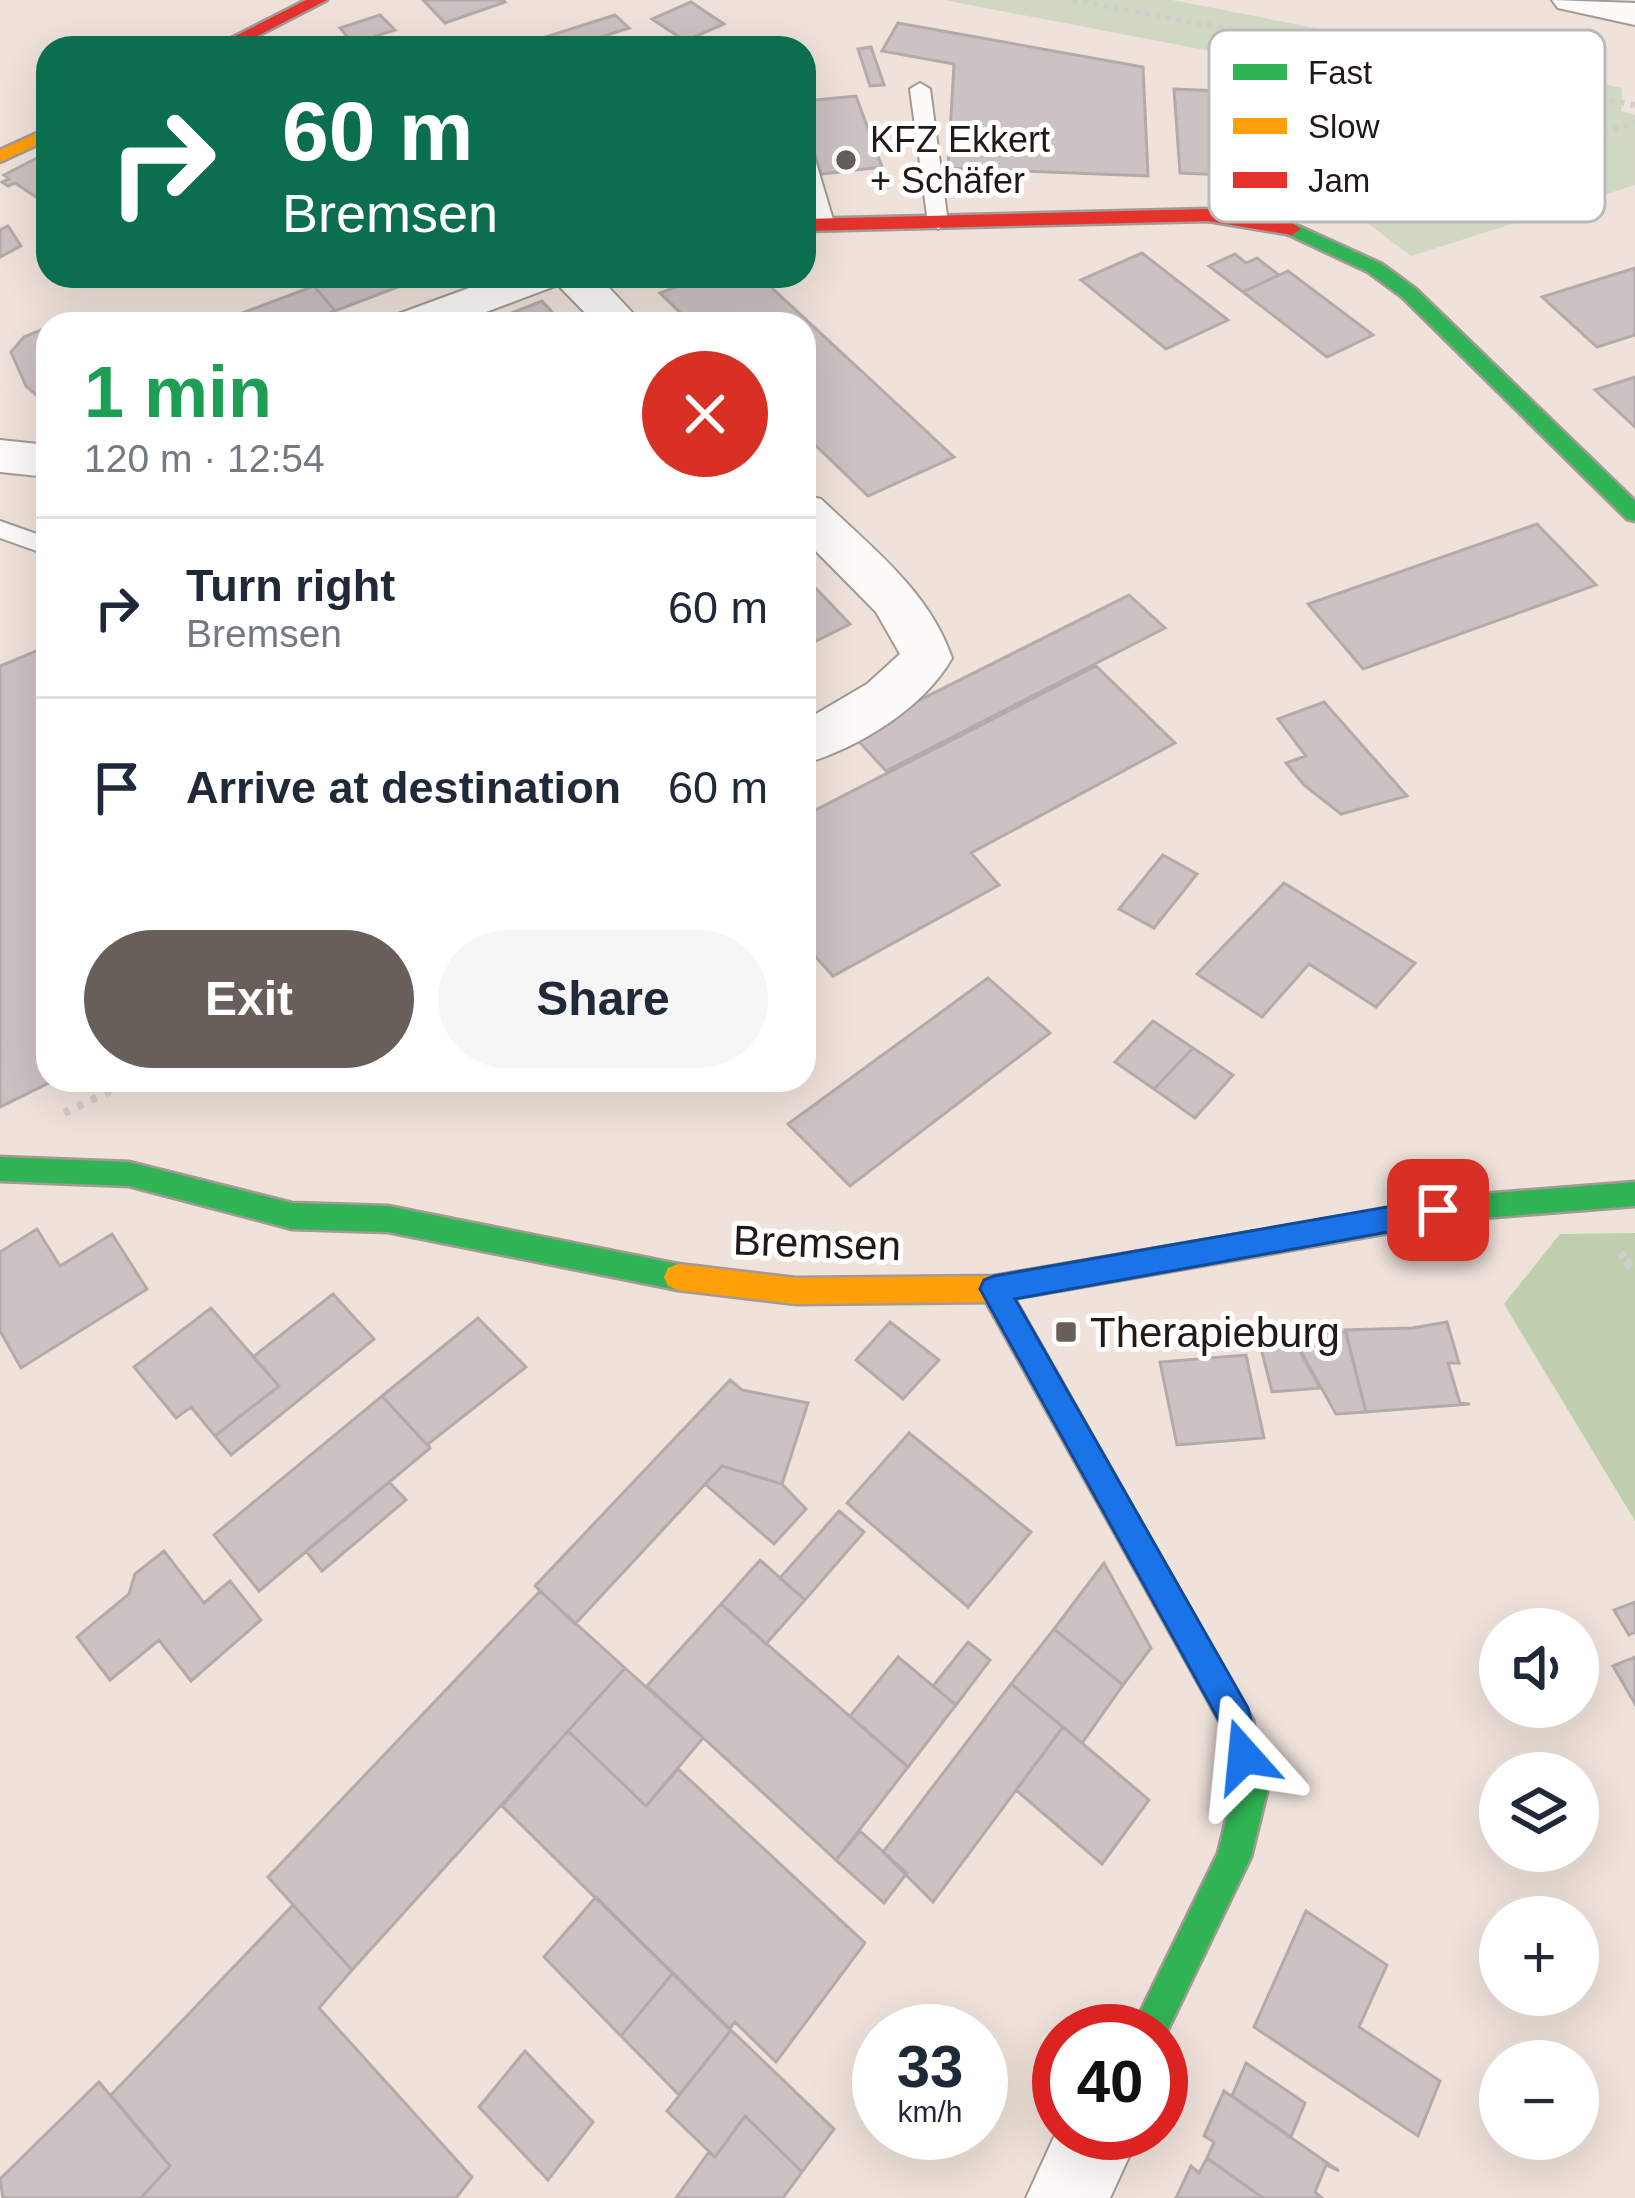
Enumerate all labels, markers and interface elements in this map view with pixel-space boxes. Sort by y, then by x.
legend [1209,30,1605,222]
text: Fast [1308,54,1372,91]
icon: right [84,84,240,240]
text: 60 m [282,84,473,178]
text: Slow [1308,108,1380,145]
place label: KFZ Ekkert + Schäfer [870,119,1050,201]
marker: KFZ Ekkert + Schäfer [833,147,859,173]
text: Jam [1308,162,1370,199]
text: Bremsen [282,183,498,243]
button: close [642,351,768,477]
text: 1 min [84,352,272,432]
text: 120 m · 12:54 [84,437,325,480]
text: Turn right [186,560,395,611]
icon: right [84,575,150,641]
text: 60 m [668,582,768,633]
text: Bremsen [186,612,342,655]
icon: arrive [84,755,150,821]
text: Arrive at destination [186,762,621,813]
text: 60 m [668,762,768,813]
button: Exit [84,930,414,1068]
button: Share [438,930,768,1068]
pin [1387,1159,1489,1261]
icon: arrive [1405,1177,1471,1243]
street label: Bremsen [732,1217,902,1269]
place label: Therapieburg [1090,1309,1340,1356]
marker: Therapieburg [1053,1319,1079,1345]
map controls [1479,1608,1599,2160]
button: sound [1479,1608,1599,1728]
position arrow [1181,1693,1307,1819]
button: layers [1479,1752,1599,1872]
button: + [1479,1896,1599,2016]
speed limit sign: 40 [1032,2004,1188,2160]
text: 33 [897,2033,963,2100]
button: − [1479,2040,1599,2160]
text: km/h [897,2095,963,2128]

